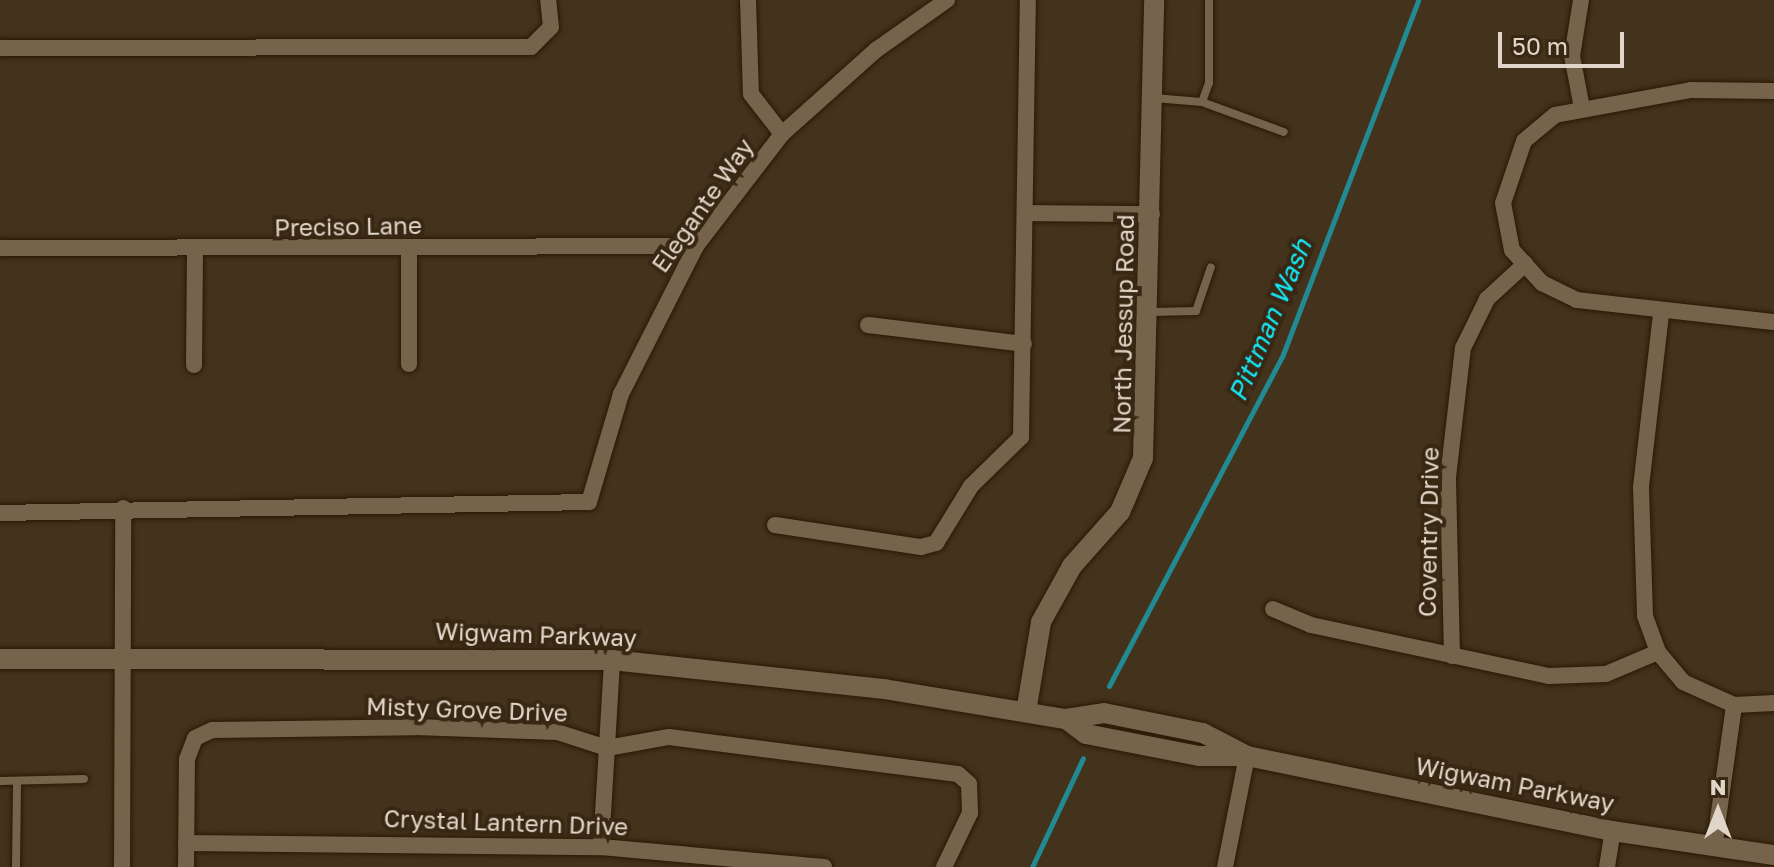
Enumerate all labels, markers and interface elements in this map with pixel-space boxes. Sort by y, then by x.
scale bar [1502,16,1628,66]
text: 50 m [1512,31,1568,60]
street label: Elegante Way [645,132,759,278]
street label: Preciso Lane [274,210,422,242]
street label: North Jessup Road [1107,214,1139,434]
water label: Pittman Wash [1222,234,1318,406]
street label: Coventry Drive [1412,447,1444,617]
street label: Wigwam Parkway [435,616,637,652]
street label: Misty Grove Drive [366,691,568,727]
street label: Wigwam Parkway [1413,751,1617,817]
north arrow [1678,771,1758,851]
text: N [1710,773,1726,800]
street label: Crystal Lantern Drive [383,803,629,841]

